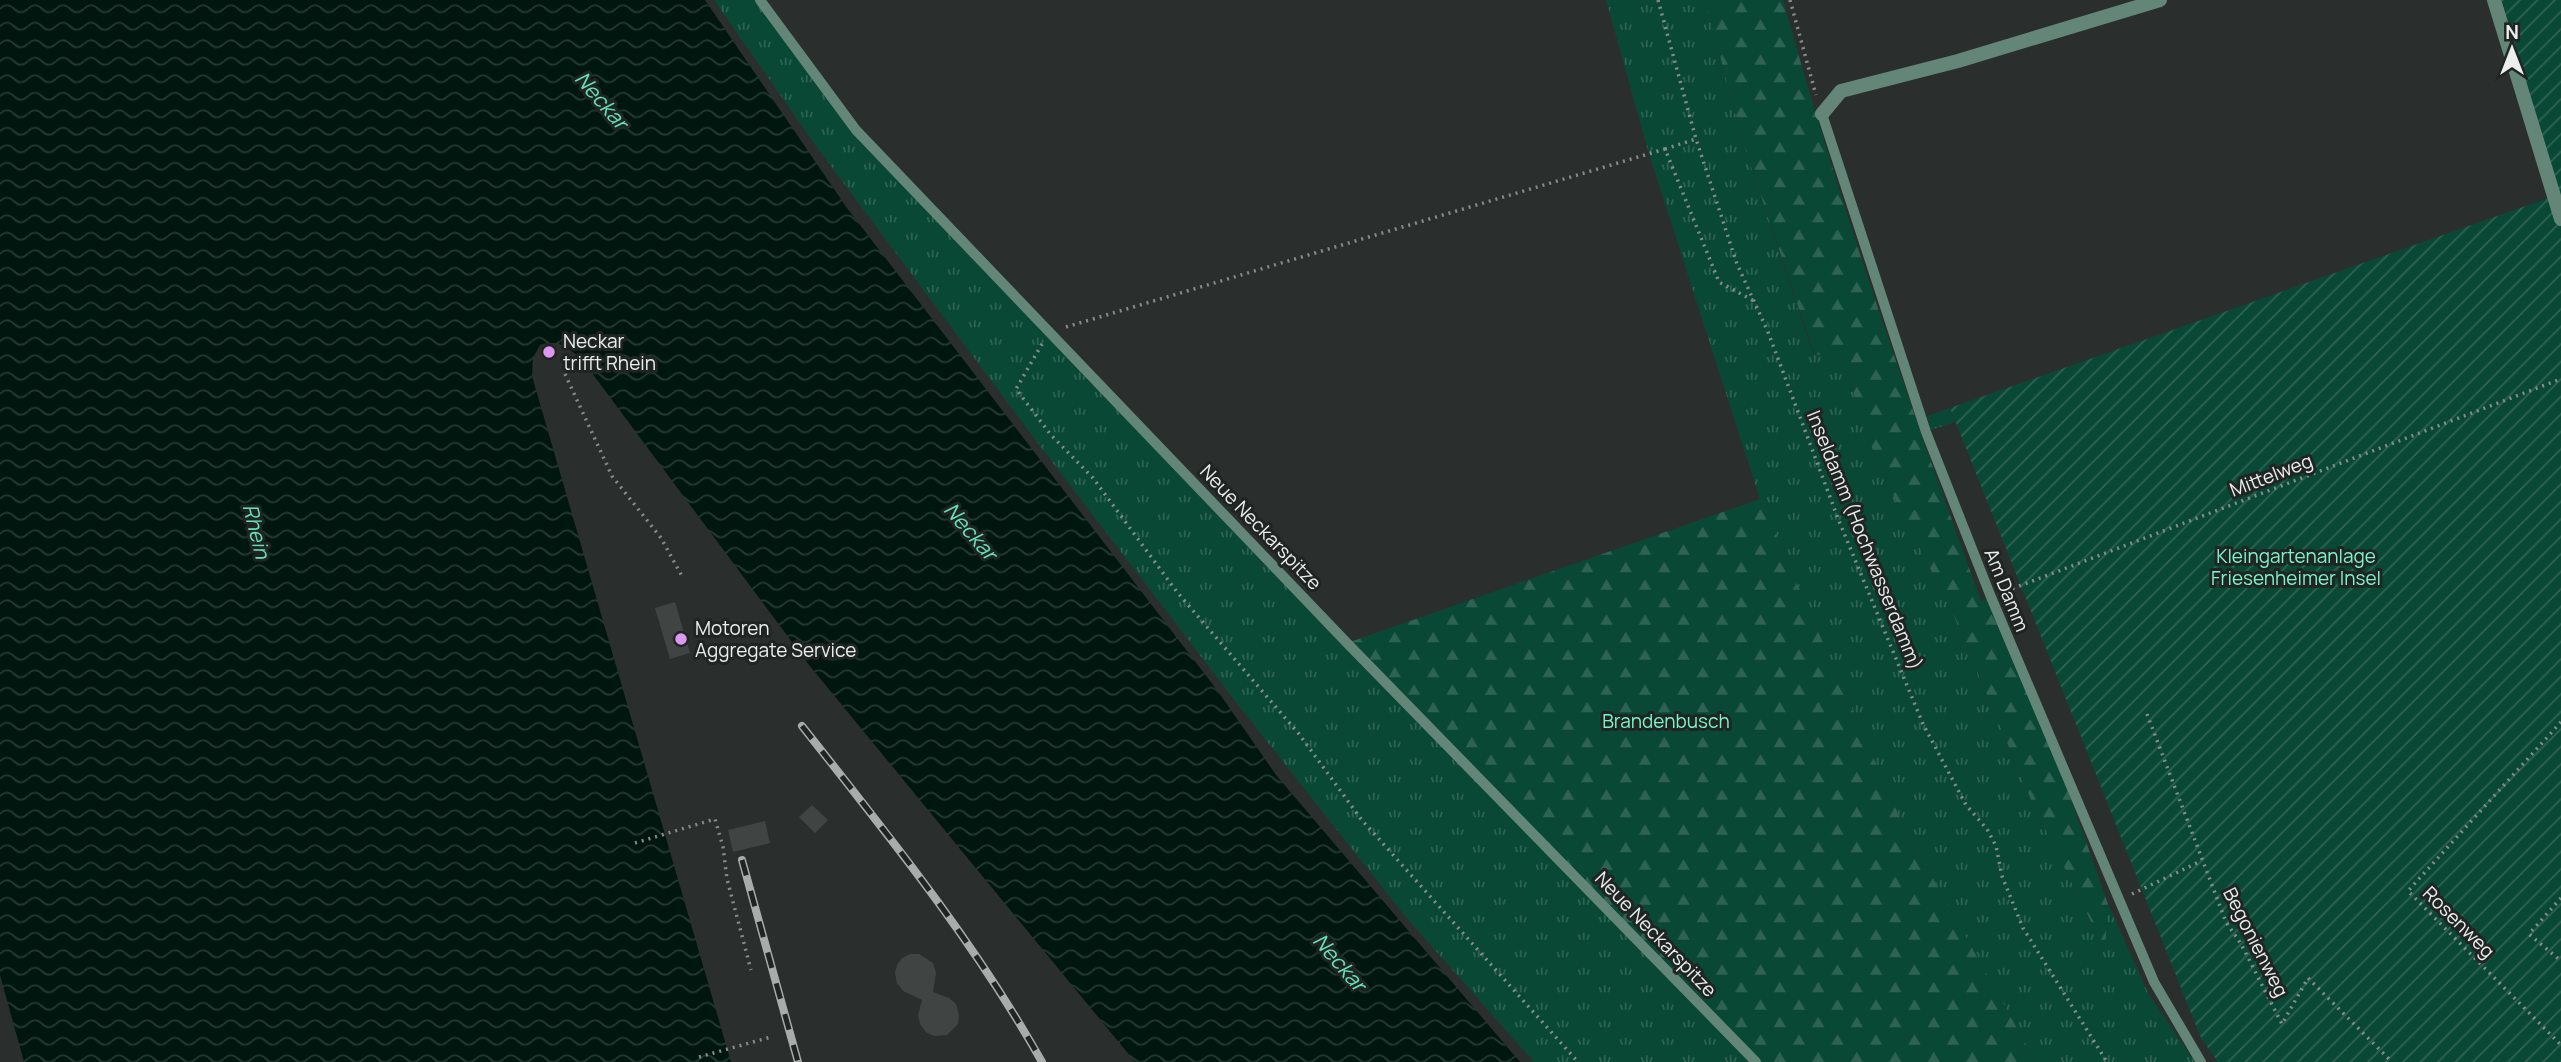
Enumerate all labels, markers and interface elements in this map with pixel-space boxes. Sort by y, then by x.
north arrow [2477,14,2547,84]
text: N [2505,19,2519,45]
water label: Neckar [569,65,636,137]
place label: Neckar trifft Rhein [563,328,656,376]
marker: Neckar trifft Rhein [541,344,557,360]
street label: Inseldamm (Hochwasserdamm) [1801,407,1929,673]
street label: Mittelweg [2226,447,2316,503]
street label: Neue Neckarspitze [1194,459,1328,595]
water label: Neckar [938,496,1005,568]
water label: Rhein [237,501,278,563]
park label: Kleingartenanlage Friesenheimer Insel [2211,543,2381,591]
street label: Am Damm [1979,545,2035,635]
place label: Motoren Aggregate Service [695,615,856,663]
marker: Motoren Aggregate Service [673,631,689,647]
park label: Brandenbusch [1602,708,1730,734]
street label: Neue Neckarspitze [1589,866,1723,1002]
street label: Rosenweg [2417,880,2501,964]
street label: Begonienweg [2217,883,2295,1001]
water label: Neckar [1307,927,1374,999]

